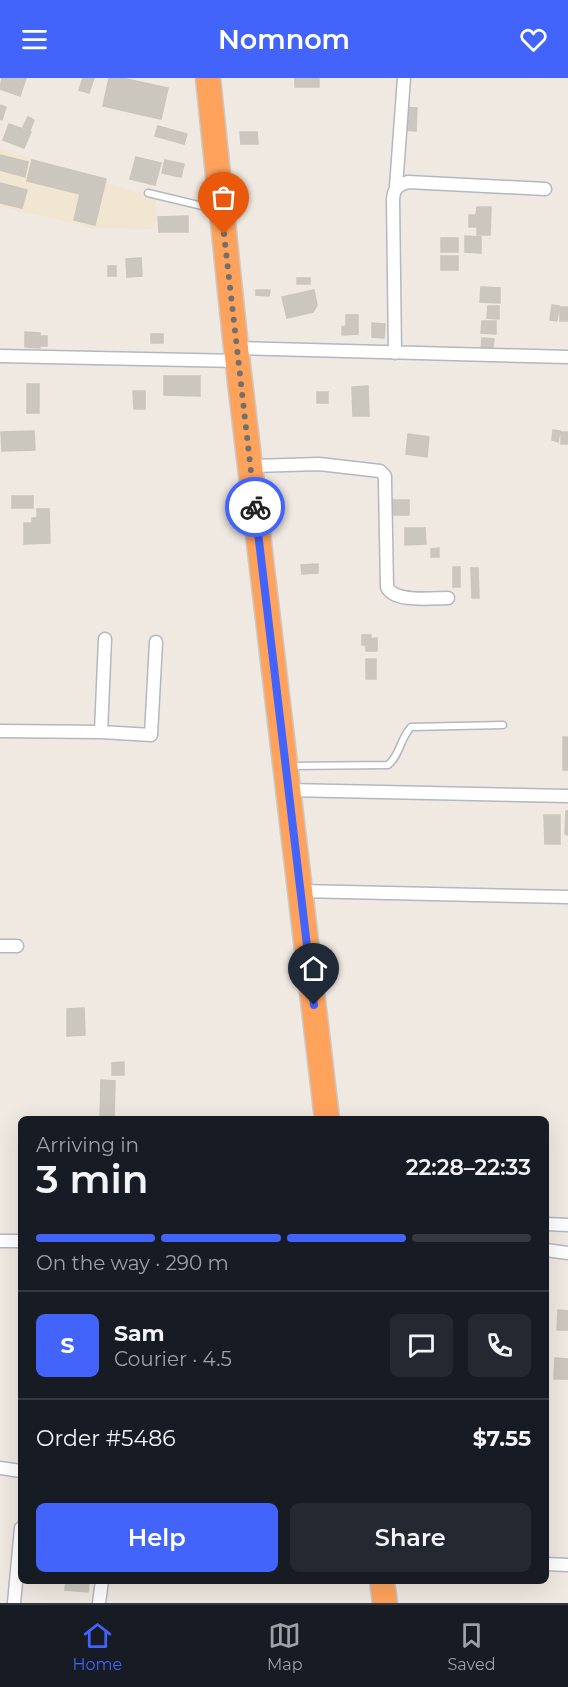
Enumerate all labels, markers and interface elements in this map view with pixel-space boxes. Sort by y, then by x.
icon: menu [18,23,51,56]
text: Nomnom [218,23,350,56]
icon: heart [517,23,550,56]
pin [198,172,249,234]
icon: bag [207,181,240,214]
courier [225,477,285,537]
icon: bike [239,491,272,524]
pin [288,943,339,1005]
icon: home [297,952,330,985]
text: Arriving in [36,1133,139,1157]
text: 22:28–22:33 [406,1154,531,1181]
text: 3 min [36,1155,149,1203]
text: On the way · 290 m [36,1251,229,1275]
button: chat [390,1314,453,1377]
button: phone [468,1314,531,1377]
text: Sam [114,1320,165,1347]
text: S [60,1332,75,1359]
text: Courier · 4.5 [114,1347,232,1371]
text: Order #5486 [36,1425,176,1452]
text: $7.55 [473,1425,531,1452]
button: Help [36,1503,278,1572]
button: Share [290,1503,531,1572]
tab: Home [72,1619,122,1674]
tab: Map [267,1619,303,1674]
tab: Saved [447,1619,496,1674]

